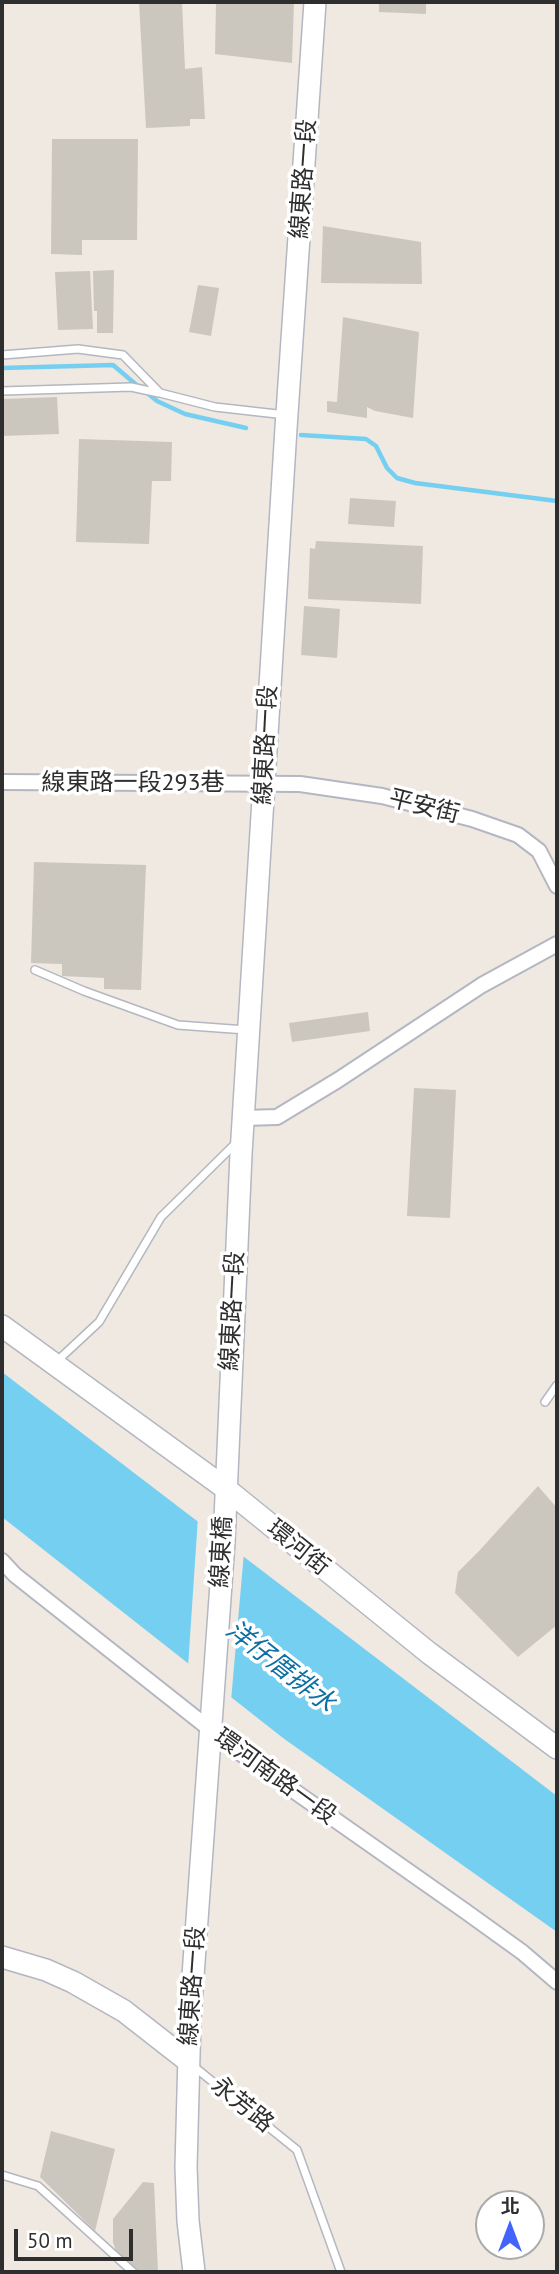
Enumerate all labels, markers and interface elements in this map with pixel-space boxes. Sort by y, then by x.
street label: 線東路一段 [285,118,323,240]
street label: 線東路一段 [248,684,284,806]
street label: 線東路一段293巷 [41,769,225,797]
street label: 平安街 [386,784,462,830]
street label: 線東路一段 [215,1250,251,1372]
street label: 環河街 [261,1514,335,1582]
street label: 線東橋 [206,1515,238,1589]
water label: 洋仔厝排水 [219,1615,341,1719]
street label: 環河南路一段 [208,1723,342,1831]
street label: 線東路一段 [174,1925,212,2047]
street label: 永芳路 [205,2071,279,2139]
north arrow [475,2190,545,2260]
text: 北 [500,2194,520,2218]
scale bar [18,2214,136,2258]
text: 50 m [27,2227,73,2254]

